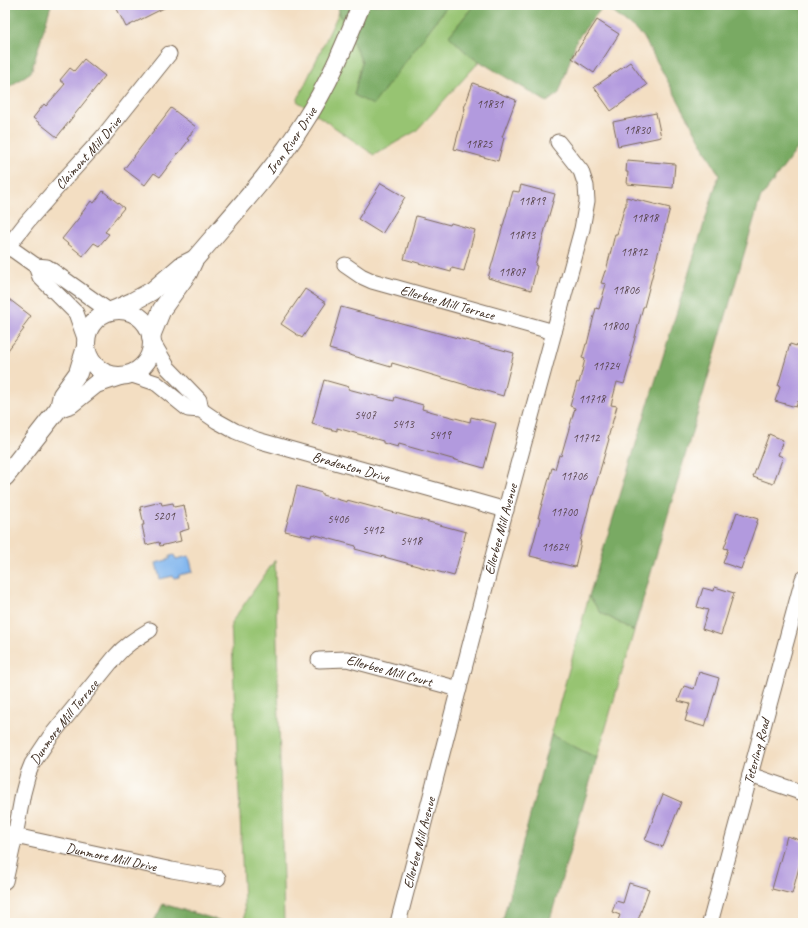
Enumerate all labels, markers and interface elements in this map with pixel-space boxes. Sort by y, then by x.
house number: 11831 [476,96,504,112]
street label: Iron River Drive [262,103,321,178]
street label: Claimont Mill Drive [52,112,126,193]
house number: 11830 [623,122,652,138]
house number: 11825 [465,136,493,152]
house number: 11819 [518,193,547,209]
house number: 11818 [631,210,660,226]
house number: 11813 [508,227,537,243]
house number: 11812 [620,244,649,260]
house number: 11807 [498,264,526,280]
street label: Ellerbee Mill Terrace [398,281,498,324]
house number: 11806 [612,282,640,298]
house number: 11800 [601,318,630,334]
house number: 11724 [592,358,621,374]
house number: 11718 [578,391,607,407]
house number: 5407 [354,407,376,423]
house number: 5413 [392,416,415,432]
house number: 5419 [429,427,452,443]
house number: 11712 [572,430,601,446]
street label: Bradenton Drive [310,448,393,486]
house number: 11706 [560,468,588,484]
street label: Ellerbee Mill Avenue [481,480,522,577]
house number: 11700 [550,504,579,520]
house number: 5201 [153,508,175,524]
house number: 5406 [327,511,349,527]
house number: 5412 [362,522,385,538]
house number: 5418 [400,533,423,549]
house number: 11624 [541,539,570,555]
street label: Ellerbee Mill Court [345,651,435,691]
street label: Dunmore Mill Terrace [26,675,103,768]
street label: Teterling Road [740,714,775,786]
street label: Ellerbee Mill Avenue [399,794,440,890]
street label: Dunmore Mill Drive [64,839,159,876]

